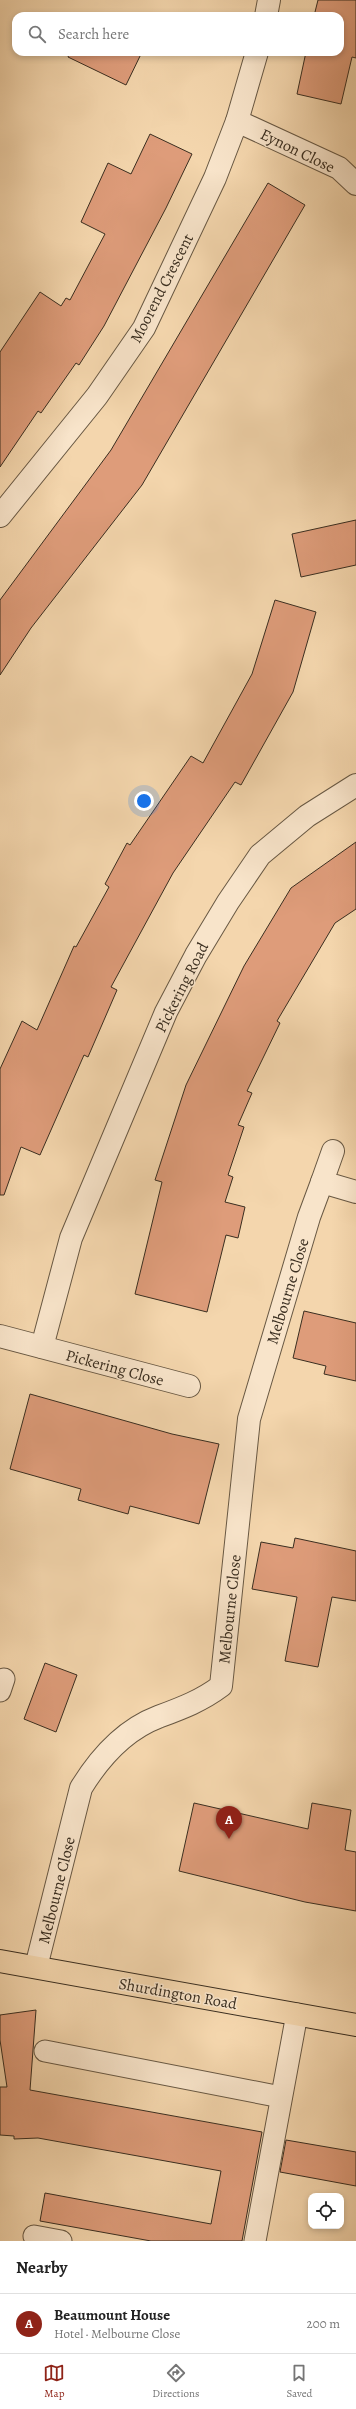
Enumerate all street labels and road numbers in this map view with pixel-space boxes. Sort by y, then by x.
street label: Eynon Close [257,123,338,178]
street label: Moorend Crescent [125,230,199,347]
street label: Pickering Road [150,938,214,1036]
street label: Melbourne Close [261,1236,315,1347]
street label: Pickering Close [63,1344,166,1392]
street label: Melbourne Close [213,1553,247,1665]
street label: Melbourne Close [33,1834,81,1946]
street label: Shurdington Road [117,1973,239,2015]

